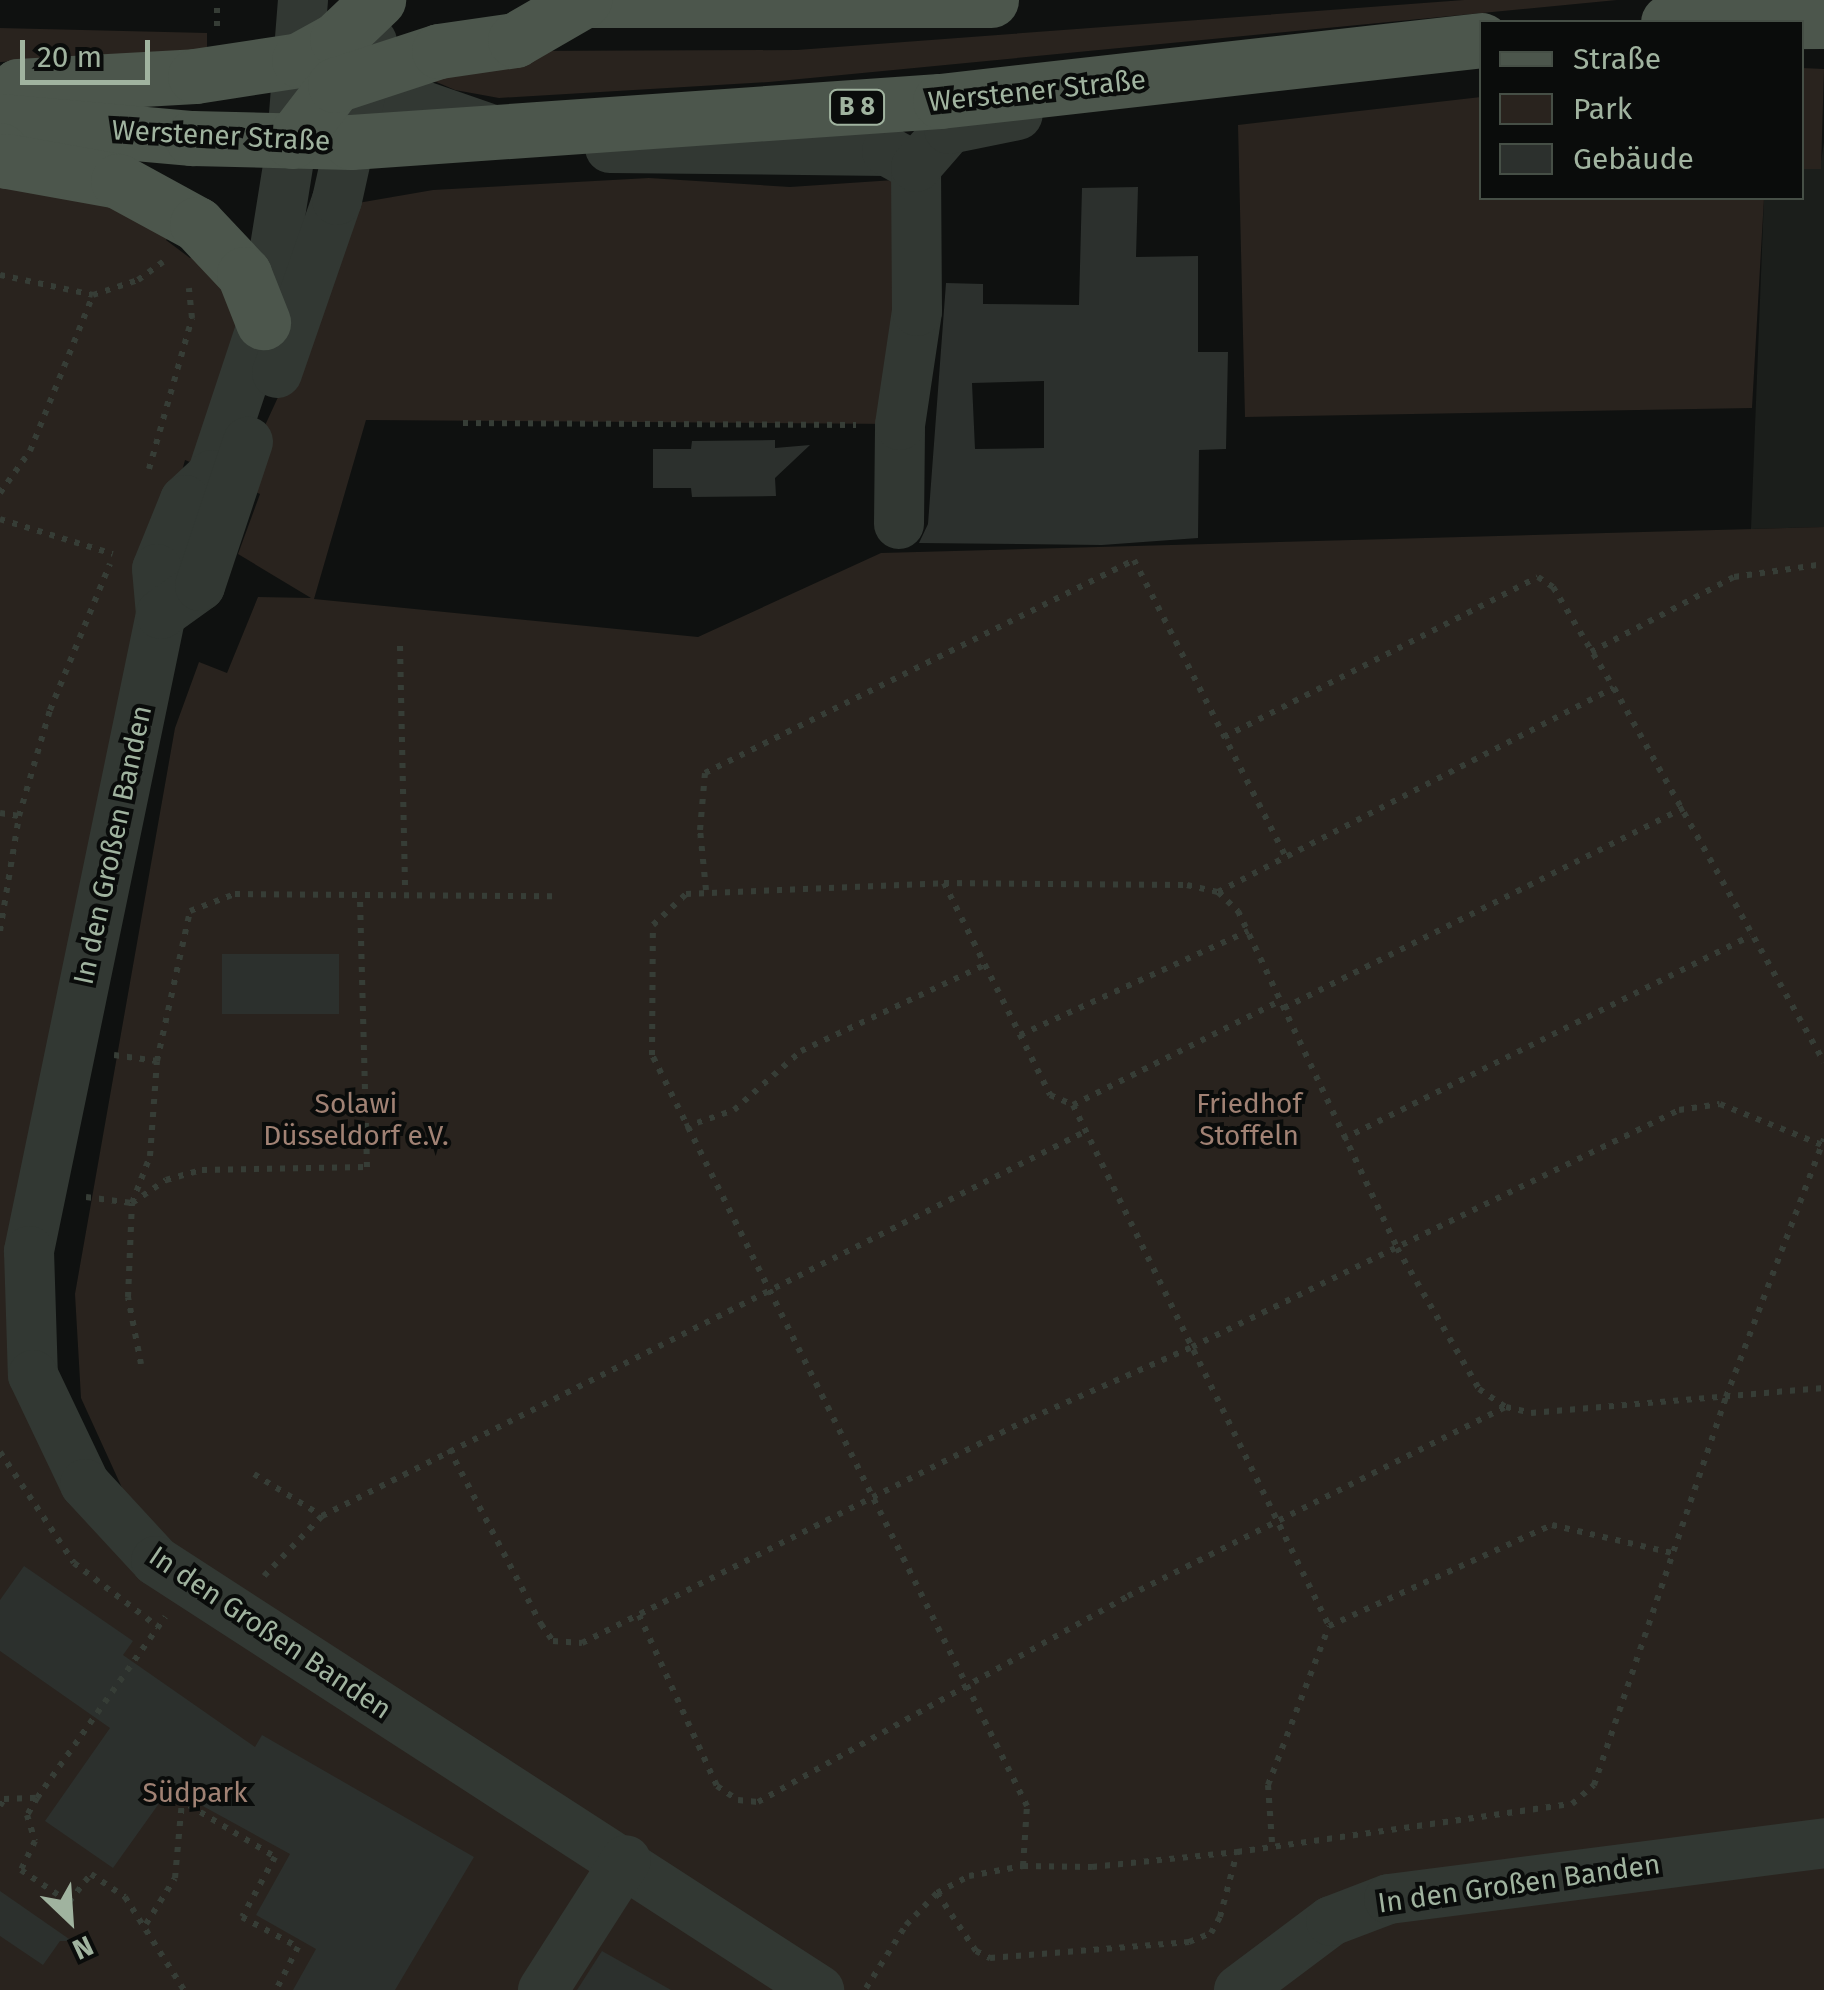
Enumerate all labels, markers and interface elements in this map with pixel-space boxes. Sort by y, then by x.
scale bar [25,20,155,82]
legend [1479,20,1804,200]
text: 20 m [37,39,102,75]
text: Straße [1573,41,1661,77]
street label: Werstener Straße [926,63,1148,119]
road number: B 8 [827,87,887,127]
text: Park [1573,91,1632,127]
street label: Werstener Straße [111,113,331,159]
text: Gebäude [1573,141,1694,177]
street label: In den Großen Banden [67,702,159,988]
park label: Solawi Düsseldorf e.V. [263,1087,449,1153]
park label: Friedhof Stoffeln [1196,1087,1302,1153]
street label: In den Großen Banden [143,1539,397,1727]
park label: Südpark [142,1776,248,1810]
street label: In den Großen Banden [1376,1848,1662,1920]
north arrow [20,1870,120,1970]
text: N [68,1929,98,1967]

